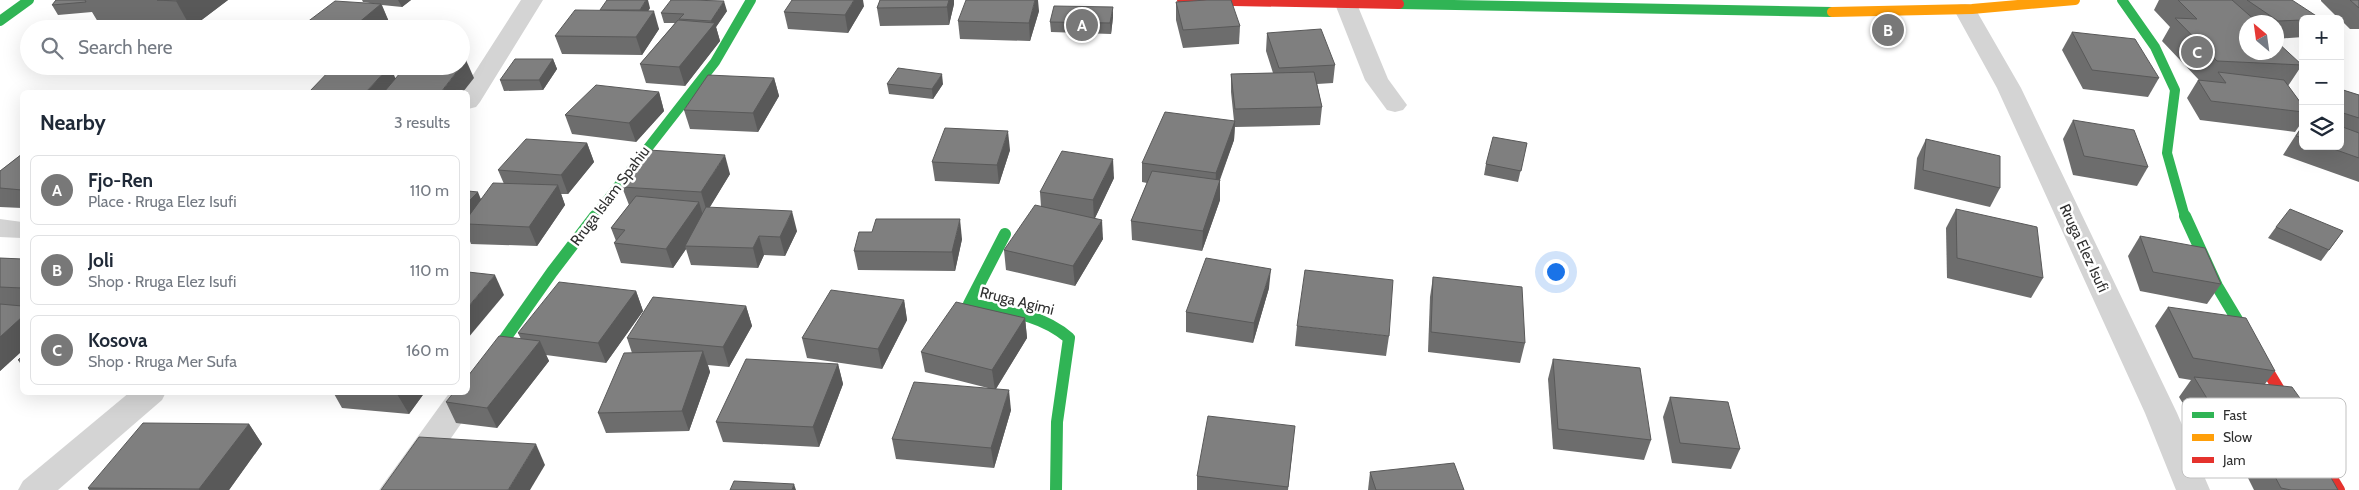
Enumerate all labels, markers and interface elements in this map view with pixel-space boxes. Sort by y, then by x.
pin: A [1066,6,1098,44]
pin: B [1872,11,1904,49]
north arrow [2239,15,2284,60]
map controls [2299,15,2344,150]
button: + [2299,15,2344,60]
search box [20,20,470,75]
pin: C [2181,33,2213,71]
icon: search [38,34,66,62]
text: Search here [78,36,172,59]
button: − [2299,60,2344,105]
button: layers [2299,105,2344,150]
text: Nearby [40,110,106,135]
text: 3 results [394,113,450,132]
street label: Rruga Islam Spahiu [567,143,653,249]
text: Fjo-Ren [88,169,153,192]
text: A [52,181,62,200]
text: 110 m [410,181,449,200]
text: Place · Rruga Elez Isufi [88,192,237,211]
street label: Rruga Elez Isufi [2056,201,2112,295]
text: Joli [88,249,113,272]
your location [1543,259,1569,285]
text: B [52,261,62,280]
text: 110 m [410,261,449,280]
text: Shop · Rruga Elez Isufi [88,272,236,291]
street label: Rruga Agimi [978,283,1056,319]
text: Kosova [88,329,148,352]
text: C [52,341,62,360]
text: 160 m [406,341,449,360]
text: Shop · Rruga Mer Sufa [88,352,237,371]
legend [2182,398,2346,478]
text: Fast [2223,406,2247,424]
text: Slow [2223,428,2252,446]
text: Jam [2222,451,2245,469]

